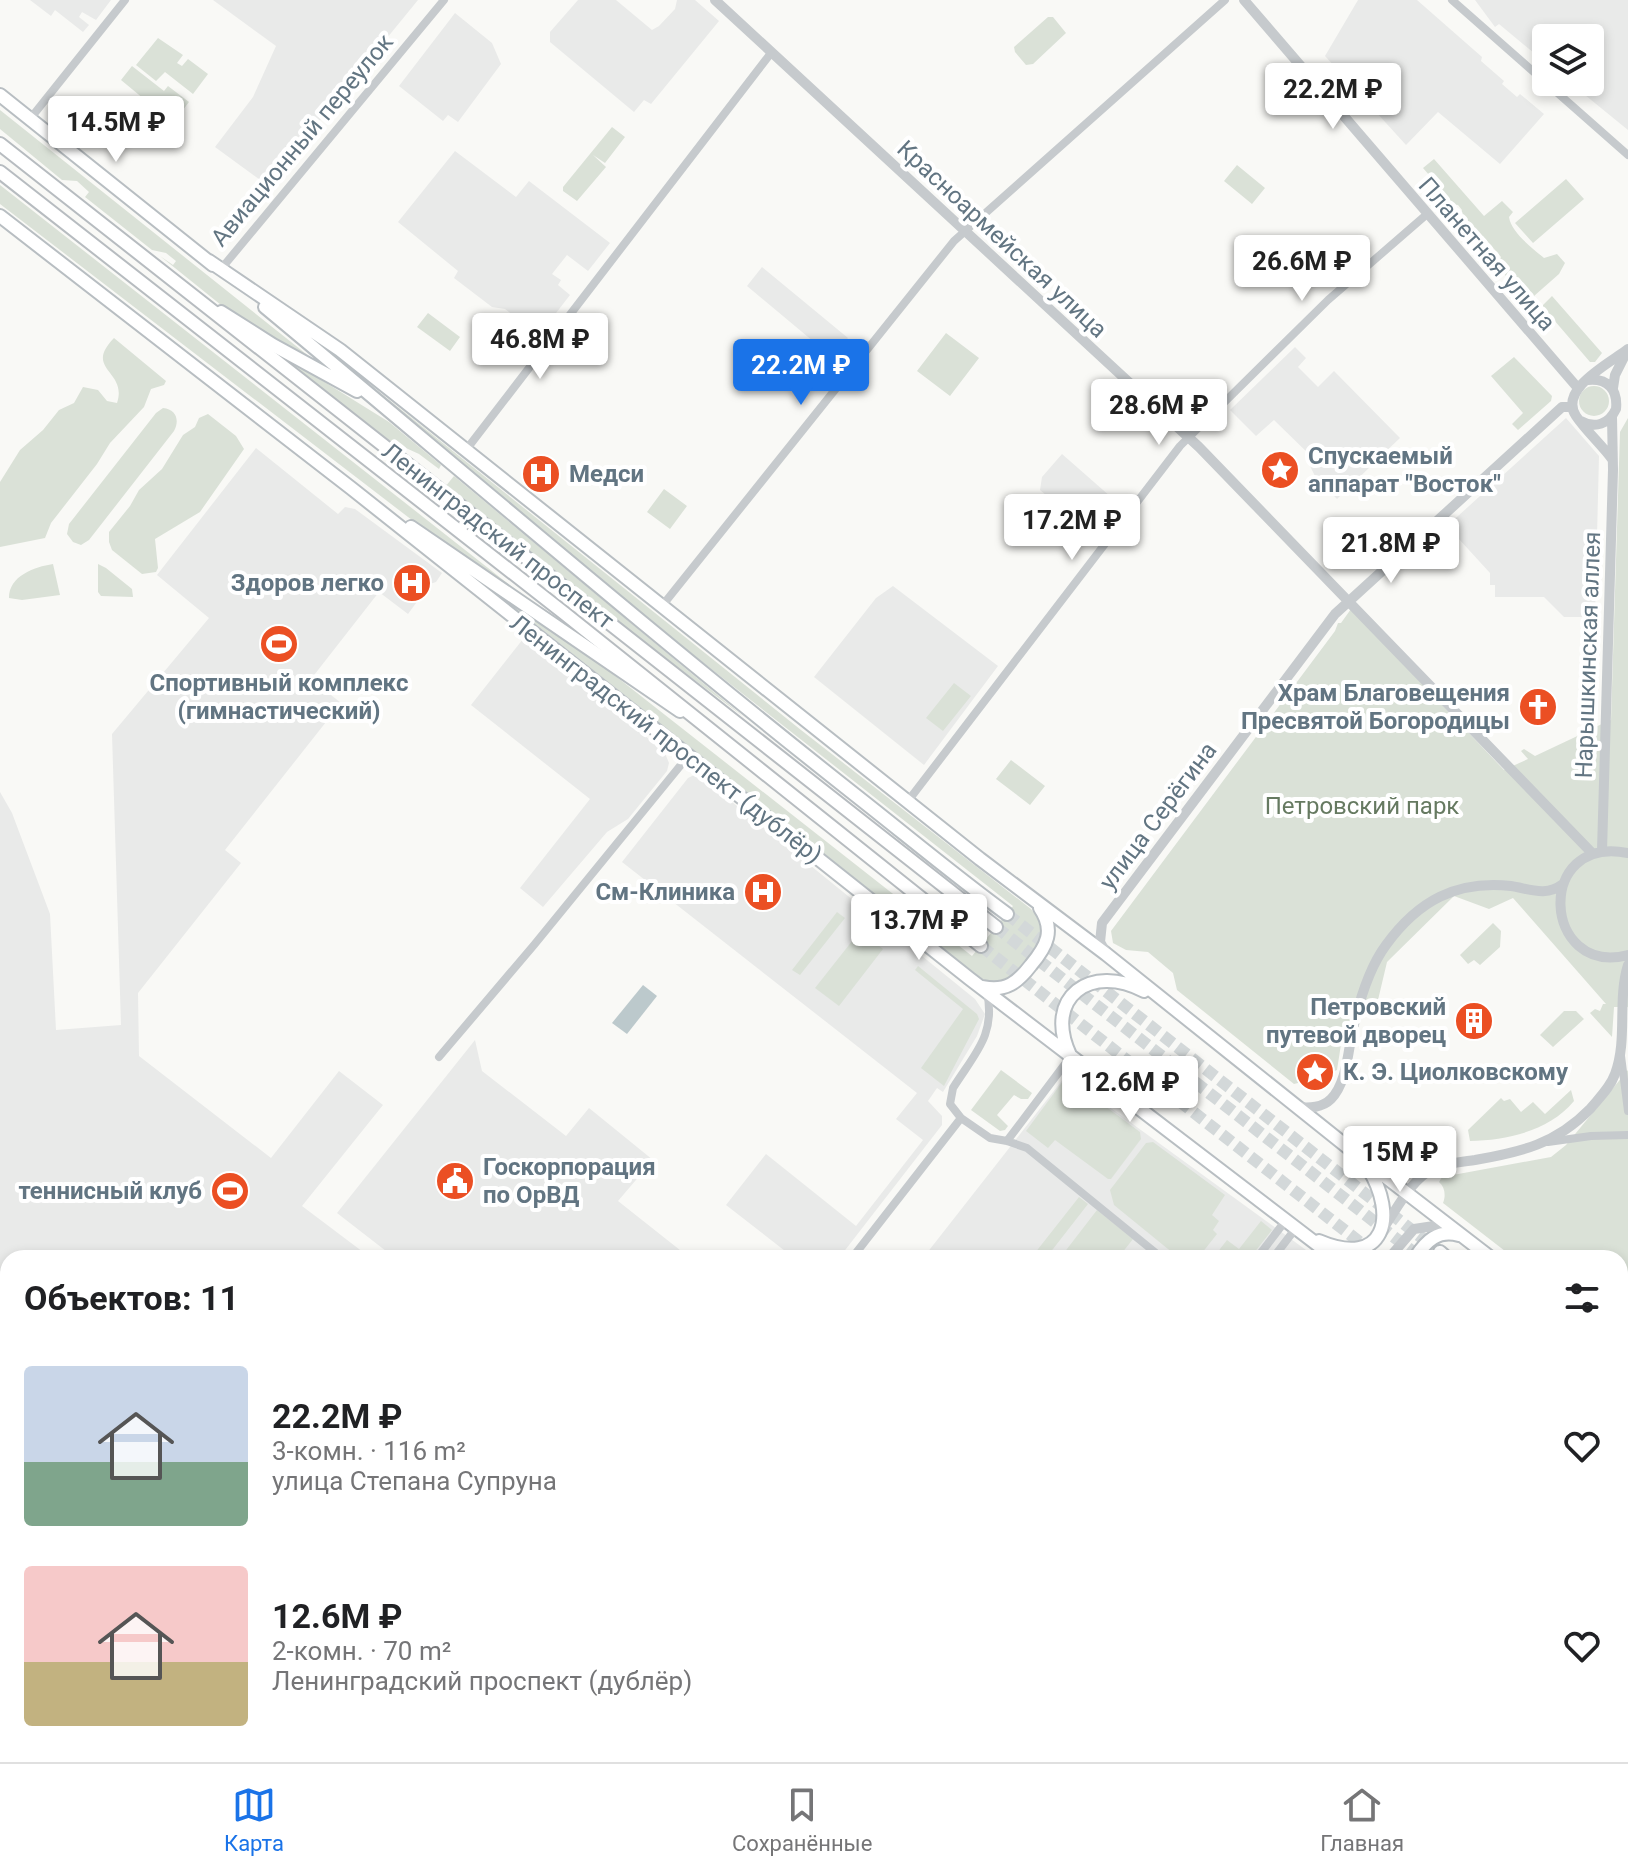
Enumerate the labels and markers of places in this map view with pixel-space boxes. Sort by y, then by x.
pin: 22.2M ₽ [1259,63,1407,131]
pin: 14.5M ₽ [42,96,190,164]
pin: 26.6M ₽ [1228,235,1376,303]
pin: 46.8M ₽ [466,313,614,381]
pin: 22.2M ₽ [727,339,875,407]
pin: 28.6M ₽ [1085,379,1233,447]
place label: Спускаемый аппарат "Восток" [1308,442,1501,498]
place icon: Спускаемый аппарат "Восток" [1259,449,1301,491]
hospital icon: Медси [520,453,562,495]
place label: Медси [569,460,644,488]
pin: 17.2M ₽ [998,494,1146,562]
pin: 21.8M ₽ [1317,517,1465,585]
hospital icon: Здоров легко [391,562,433,604]
place label: Здоров легко [231,569,384,597]
sports icon: Спортивный комплекс (гимнастический) [258,623,300,665]
place label: Спортивный комплекс (гимнастический) [150,669,408,725]
place label: Храм Благовещения Пресвятой Богородицы [1241,679,1510,735]
church icon: Храм Благовещения Пресвятой Богородицы [1517,686,1559,728]
hospital icon: См-Клиника [742,871,784,913]
place label: См-Клиника [595,878,735,906]
pin: 13.7M ₽ [845,894,993,962]
place label: Петровский путевой дворец [1266,993,1446,1049]
building icon: Петровский путевой дворец [1453,1000,1495,1042]
place icon: К. Э. Циолковскому [1294,1051,1336,1093]
pin: 12.6M ₽ [1056,1056,1204,1124]
place label: К. Э. Циолковскому [1343,1058,1569,1086]
pin: 15M ₽ [1344,1126,1456,1194]
place label: Госкорпорация по ОрВД [483,1153,656,1209]
public building icon: Госкорпорация по ОрВД [434,1160,476,1202]
sports icon: теннисный клуб [209,1170,251,1212]
place label: теннисный клуб [18,1177,202,1205]

